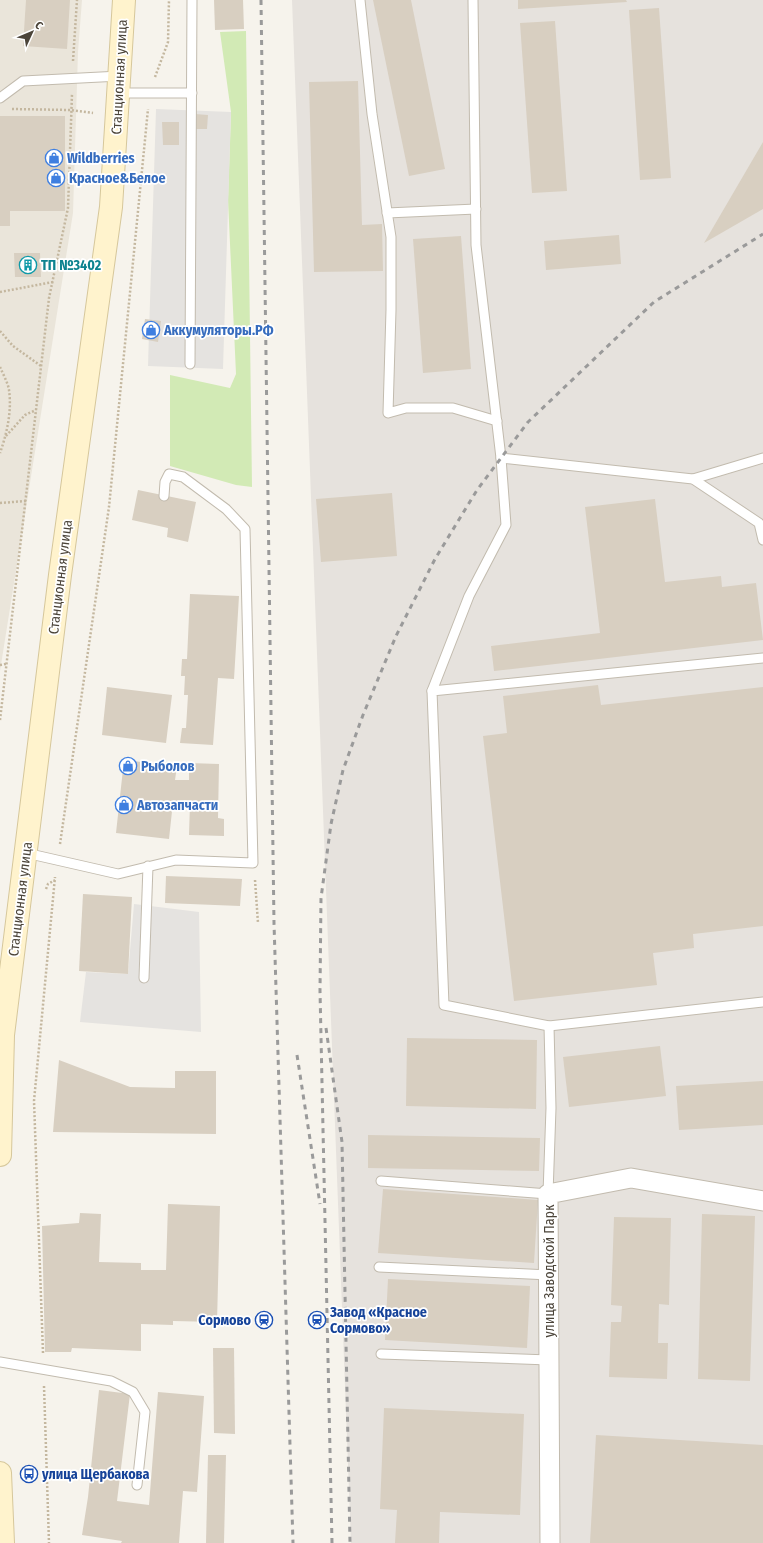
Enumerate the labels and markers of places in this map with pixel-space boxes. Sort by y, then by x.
shop icon: Wildberries [44,148,64,168]
place label: Wildberries [67,150,135,167]
shop icon: Красное&Белое [46,168,66,188]
place label: Красное&Белое [69,170,166,187]
building icon: ТП №3402 [18,255,38,275]
place label: ТП №3402 [41,257,102,274]
shop icon: Аккумуляторы.РФ [141,320,161,340]
place label: Аккумуляторы.РФ [163,322,274,339]
shop icon: Рыболов [118,756,138,776]
place label: Рыболов [141,758,195,775]
shop icon: Автозапчасти [114,795,134,815]
place label: Автозапчасти [136,797,218,814]
place label: Завод «Красное Сормово» [329,1304,427,1337]
station icon: Сормово [254,1310,274,1330]
station icon: Завод «Красное Сормово» [307,1310,327,1330]
place label: Сормово [198,1312,252,1329]
bus stop icon: улица Щербакова [19,1464,39,1484]
place label: улица Щербакова [41,1466,150,1483]

